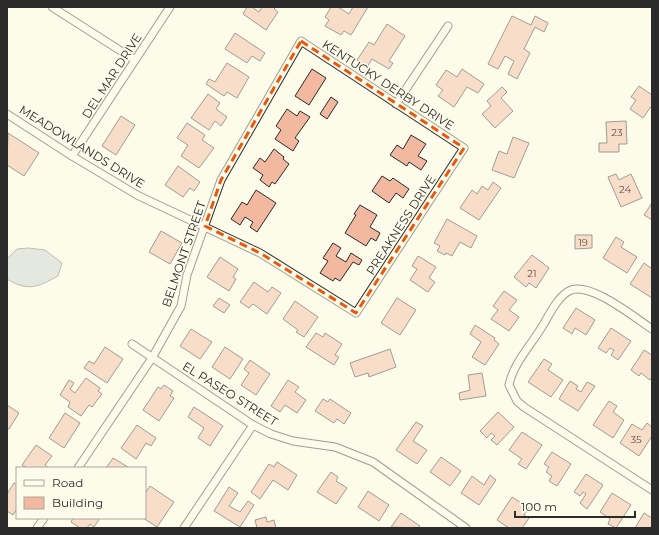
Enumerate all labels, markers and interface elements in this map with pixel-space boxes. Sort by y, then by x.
street label: DEL MAR DRIVE [79,30,145,121]
street label: KENTUCKY DERBY DRIVE [320,36,457,133]
street label: MEADOWLANDS DRIVE [17,102,148,191]
house number: 23 [611,126,623,139]
street label: PREAKNESS DRIVE [363,172,439,278]
house number: 24 [619,183,631,196]
street label: BELMONT STREET [158,199,209,309]
house number: 19 [578,236,588,249]
house number: 21 [527,267,537,280]
street label: EL PASEO STREET [180,358,281,429]
house number: 35 [630,433,642,446]
legend [16,467,146,519]
text: Road [52,475,83,490]
scale bar [515,493,635,519]
text: Building [52,495,103,510]
text: 100 m [521,499,557,514]

